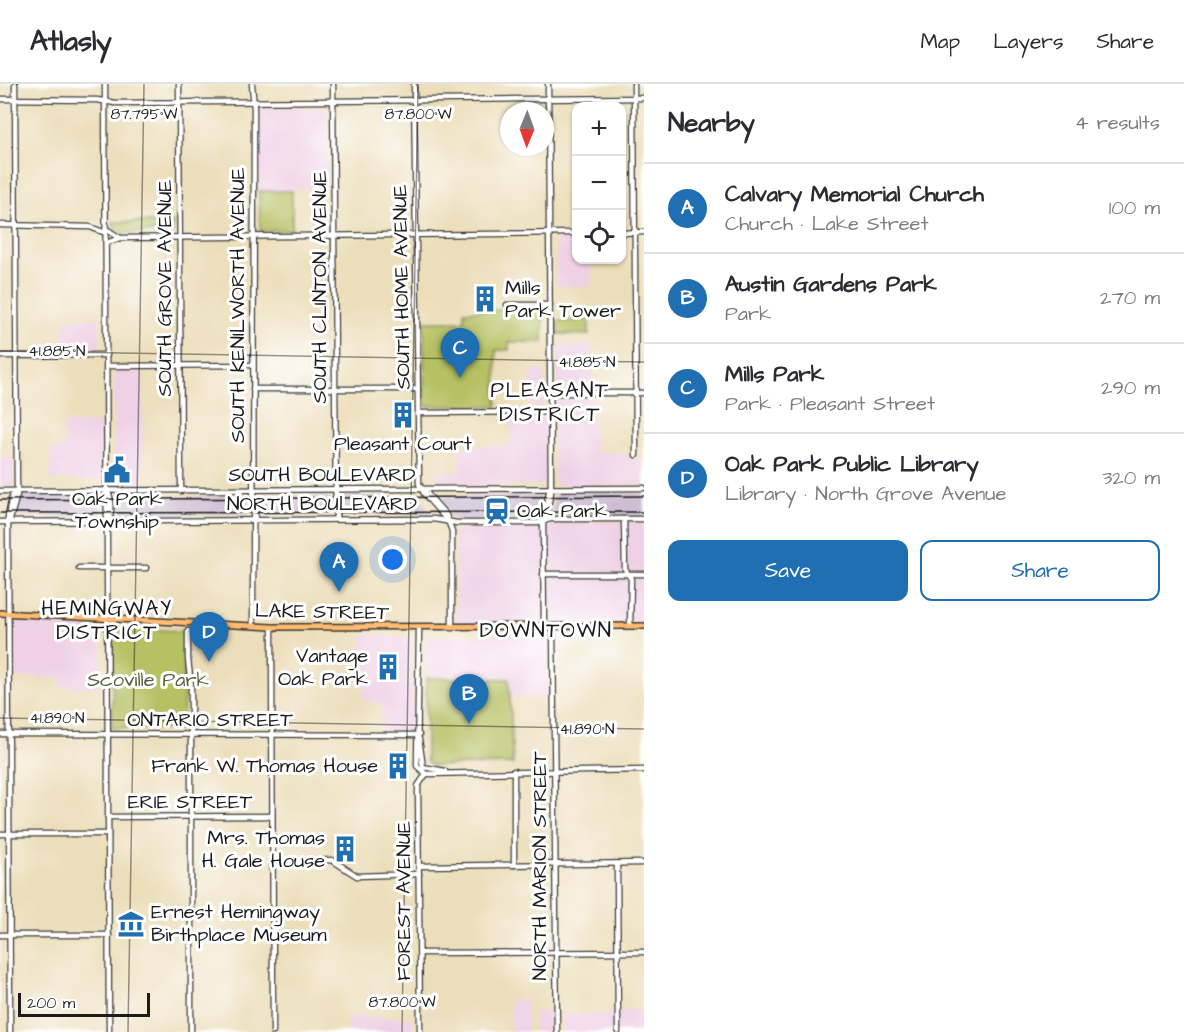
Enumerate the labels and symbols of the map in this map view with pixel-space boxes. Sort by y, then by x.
north arrow [500,102,554,156]
text: 87.795°W [111,104,177,125]
text: 87.800°W [384,104,452,125]
street label: SOUTH KENILWORTH AVENUE [224,167,252,443]
street label: SOUTH CLINTON AVENUE [306,170,334,403]
street label: SOUTH GROVE AVENUE [151,179,179,396]
street label: SOUTH HOME AVENUE [386,184,418,390]
place label: Mills Park Tower [505,274,621,325]
building icon: Mills Park Tower [470,284,500,314]
pin: C [440,328,480,378]
text: 41.885°N [28,341,86,362]
text: 41.885°N [558,352,616,373]
district label: PLEASANT DISTRICT [490,376,610,429]
building icon: Pleasant Court [388,400,418,430]
place label: Pleasant Court [334,430,472,458]
public building icon: Oak Park Township [102,455,132,485]
street label: SOUTH BOULEVARD [228,461,416,489]
place label: Oak Park Township [72,485,162,536]
street label: NORTH BOULEVARD [227,490,417,518]
station icon: Oak Park [482,496,512,526]
place label: Oak Park [517,497,607,525]
pin: A [320,542,358,592]
your location [378,545,407,574]
district label: HEMINGWAY DISTRICT [41,594,173,647]
street label: LAKE STREET [255,597,390,627]
pin: D [190,612,228,662]
district label: DOWNTOWN [480,616,612,645]
place label: Vantage Oak Park [278,642,368,693]
building icon: Vantage Oak Park [373,652,403,682]
park label: Scoville Park [87,666,209,694]
pin: B [450,674,488,724]
street label: ONTARIO STREET [127,706,293,734]
text: 41.890°N [30,708,84,729]
text: 41.890°N [560,719,614,740]
building icon: Frank W. Thomas House [383,751,413,781]
street label: NORTH MARION STREET [526,751,554,981]
place label: Frank W. Thomas House [151,752,378,780]
street label: ERIE STREET [128,788,253,816]
street label: FOREST AVENUE [390,821,418,981]
place label: Mrs. Thomas H. Gale House [202,824,325,875]
building icon: Mrs. Thomas H. Gale House [330,834,360,864]
place label: Ernest Hemingway Birthplace Museum [151,898,327,949]
museum icon: Ernest Hemingway Birthplace Museum [116,909,146,939]
scale bar [18,990,150,1018]
text: 87.800°W [368,992,436,1013]

